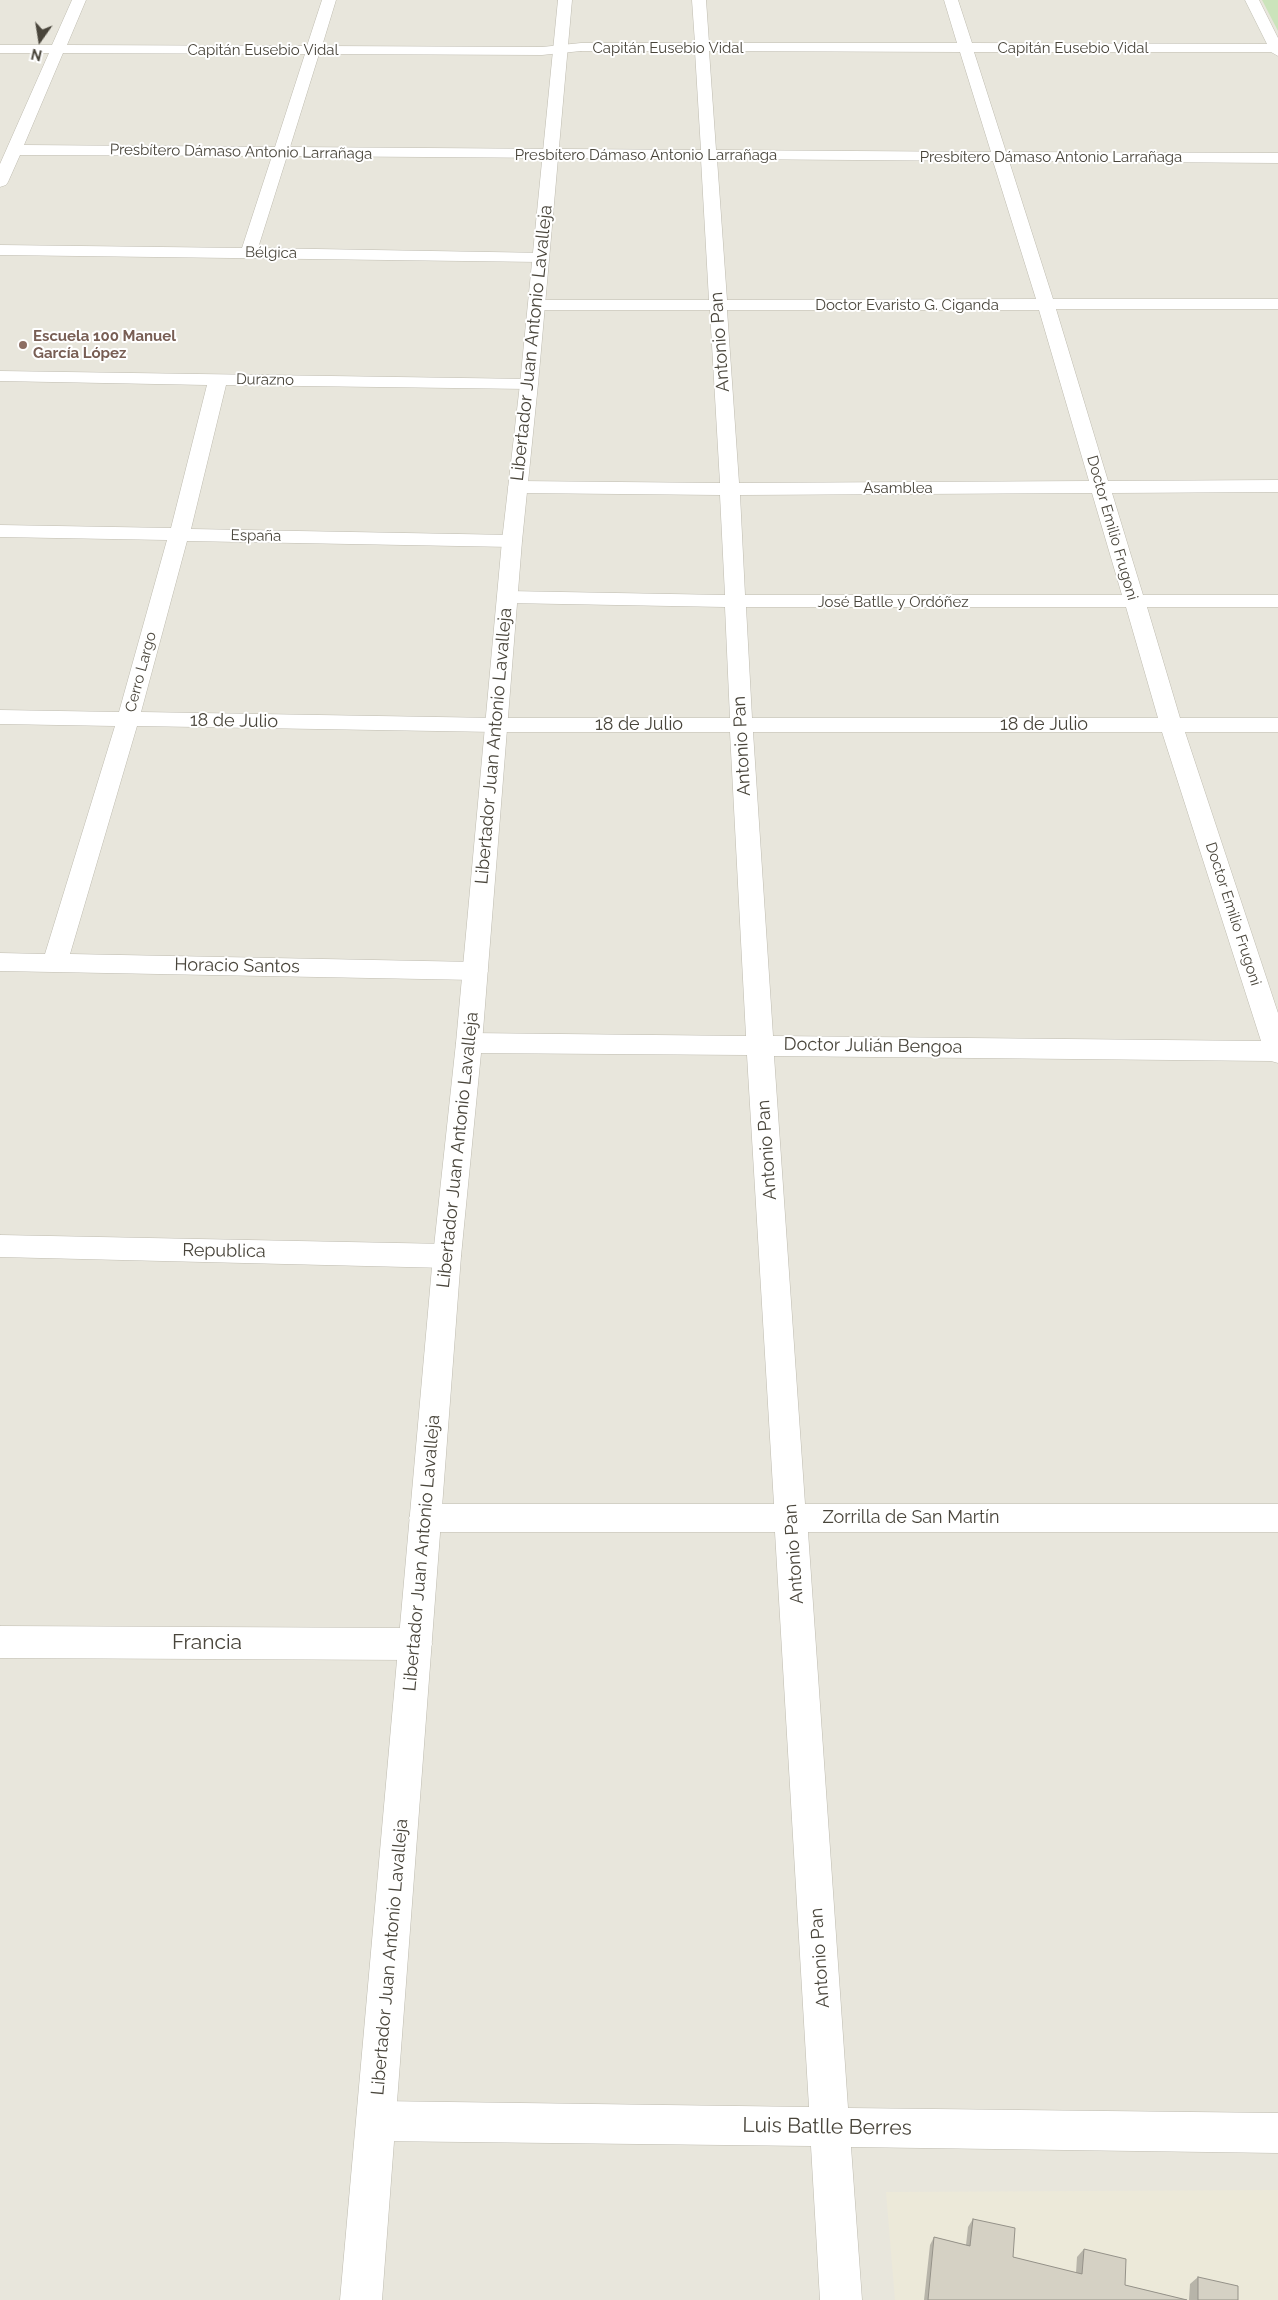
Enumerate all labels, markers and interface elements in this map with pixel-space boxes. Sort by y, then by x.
north arrow [15,15,65,65]
street label: Capitán Eusebio Vidal [593,39,743,57]
street label: Capitán Eusebio Vidal [998,39,1148,57]
street label: Capitán Eusebio Vidal [188,41,338,59]
text: N [30,46,44,64]
street label: Presbítero Dámaso Antonio Larrañaga [110,141,372,163]
street label: Presbítero Dámaso Antonio Larrañaga [515,146,777,164]
street label: Presbítero Dámaso Antonio Larrañaga [920,148,1182,166]
street label: Libertador Juan Antonio Lavalleja [507,204,557,482]
street label: Bélgica [245,244,297,262]
street label: Antonio Pan [706,291,734,393]
street label: Doctor Evaristo G. Ciganda [815,296,999,314]
place label: Escuela 100 Manuel García López [33,327,176,362]
marker: Escuela 100 Manuel García López [17,339,29,351]
street label: Durazno [236,370,294,390]
street label: Doctor Emilio Frugoni [1083,454,1141,602]
street label: Asamblea [863,479,933,497]
street label: España [230,527,282,545]
street label: José Batlle y Ordóñez [817,593,969,611]
street label: Libertador Juan Antonio Lavalleja [471,607,517,885]
street label: Cerro Largo [122,630,160,714]
street label: Antonio Pan [729,695,755,797]
street label: 18 de Julio [190,709,278,733]
street label: 18 de Julio [595,714,683,736]
street label: 18 de Julio [1000,714,1088,736]
street label: Doctor Emilio Frugoni [1201,840,1265,988]
street label: Horacio Santos [174,954,300,978]
street label: Libertador Juan Antonio Lavalleja [433,1011,483,1289]
street label: Doctor Julián Bengoa [784,1034,962,1058]
street label: Antonio Pan [753,1099,781,1201]
street label: Republica [182,1239,266,1263]
street label: Libertador Juan Antonio Lavalleja [399,1414,445,1692]
street label: Antonio Pan [780,1503,808,1605]
street label: Zorrilla de San Martín [823,1507,999,1529]
street label: Francia [172,1630,242,1656]
street label: Libertador Juan Antonio Lavalleja [367,1818,413,2096]
street label: Antonio Pan [806,1907,834,2009]
street label: Luis Batlle Berres [742,2113,912,2141]

